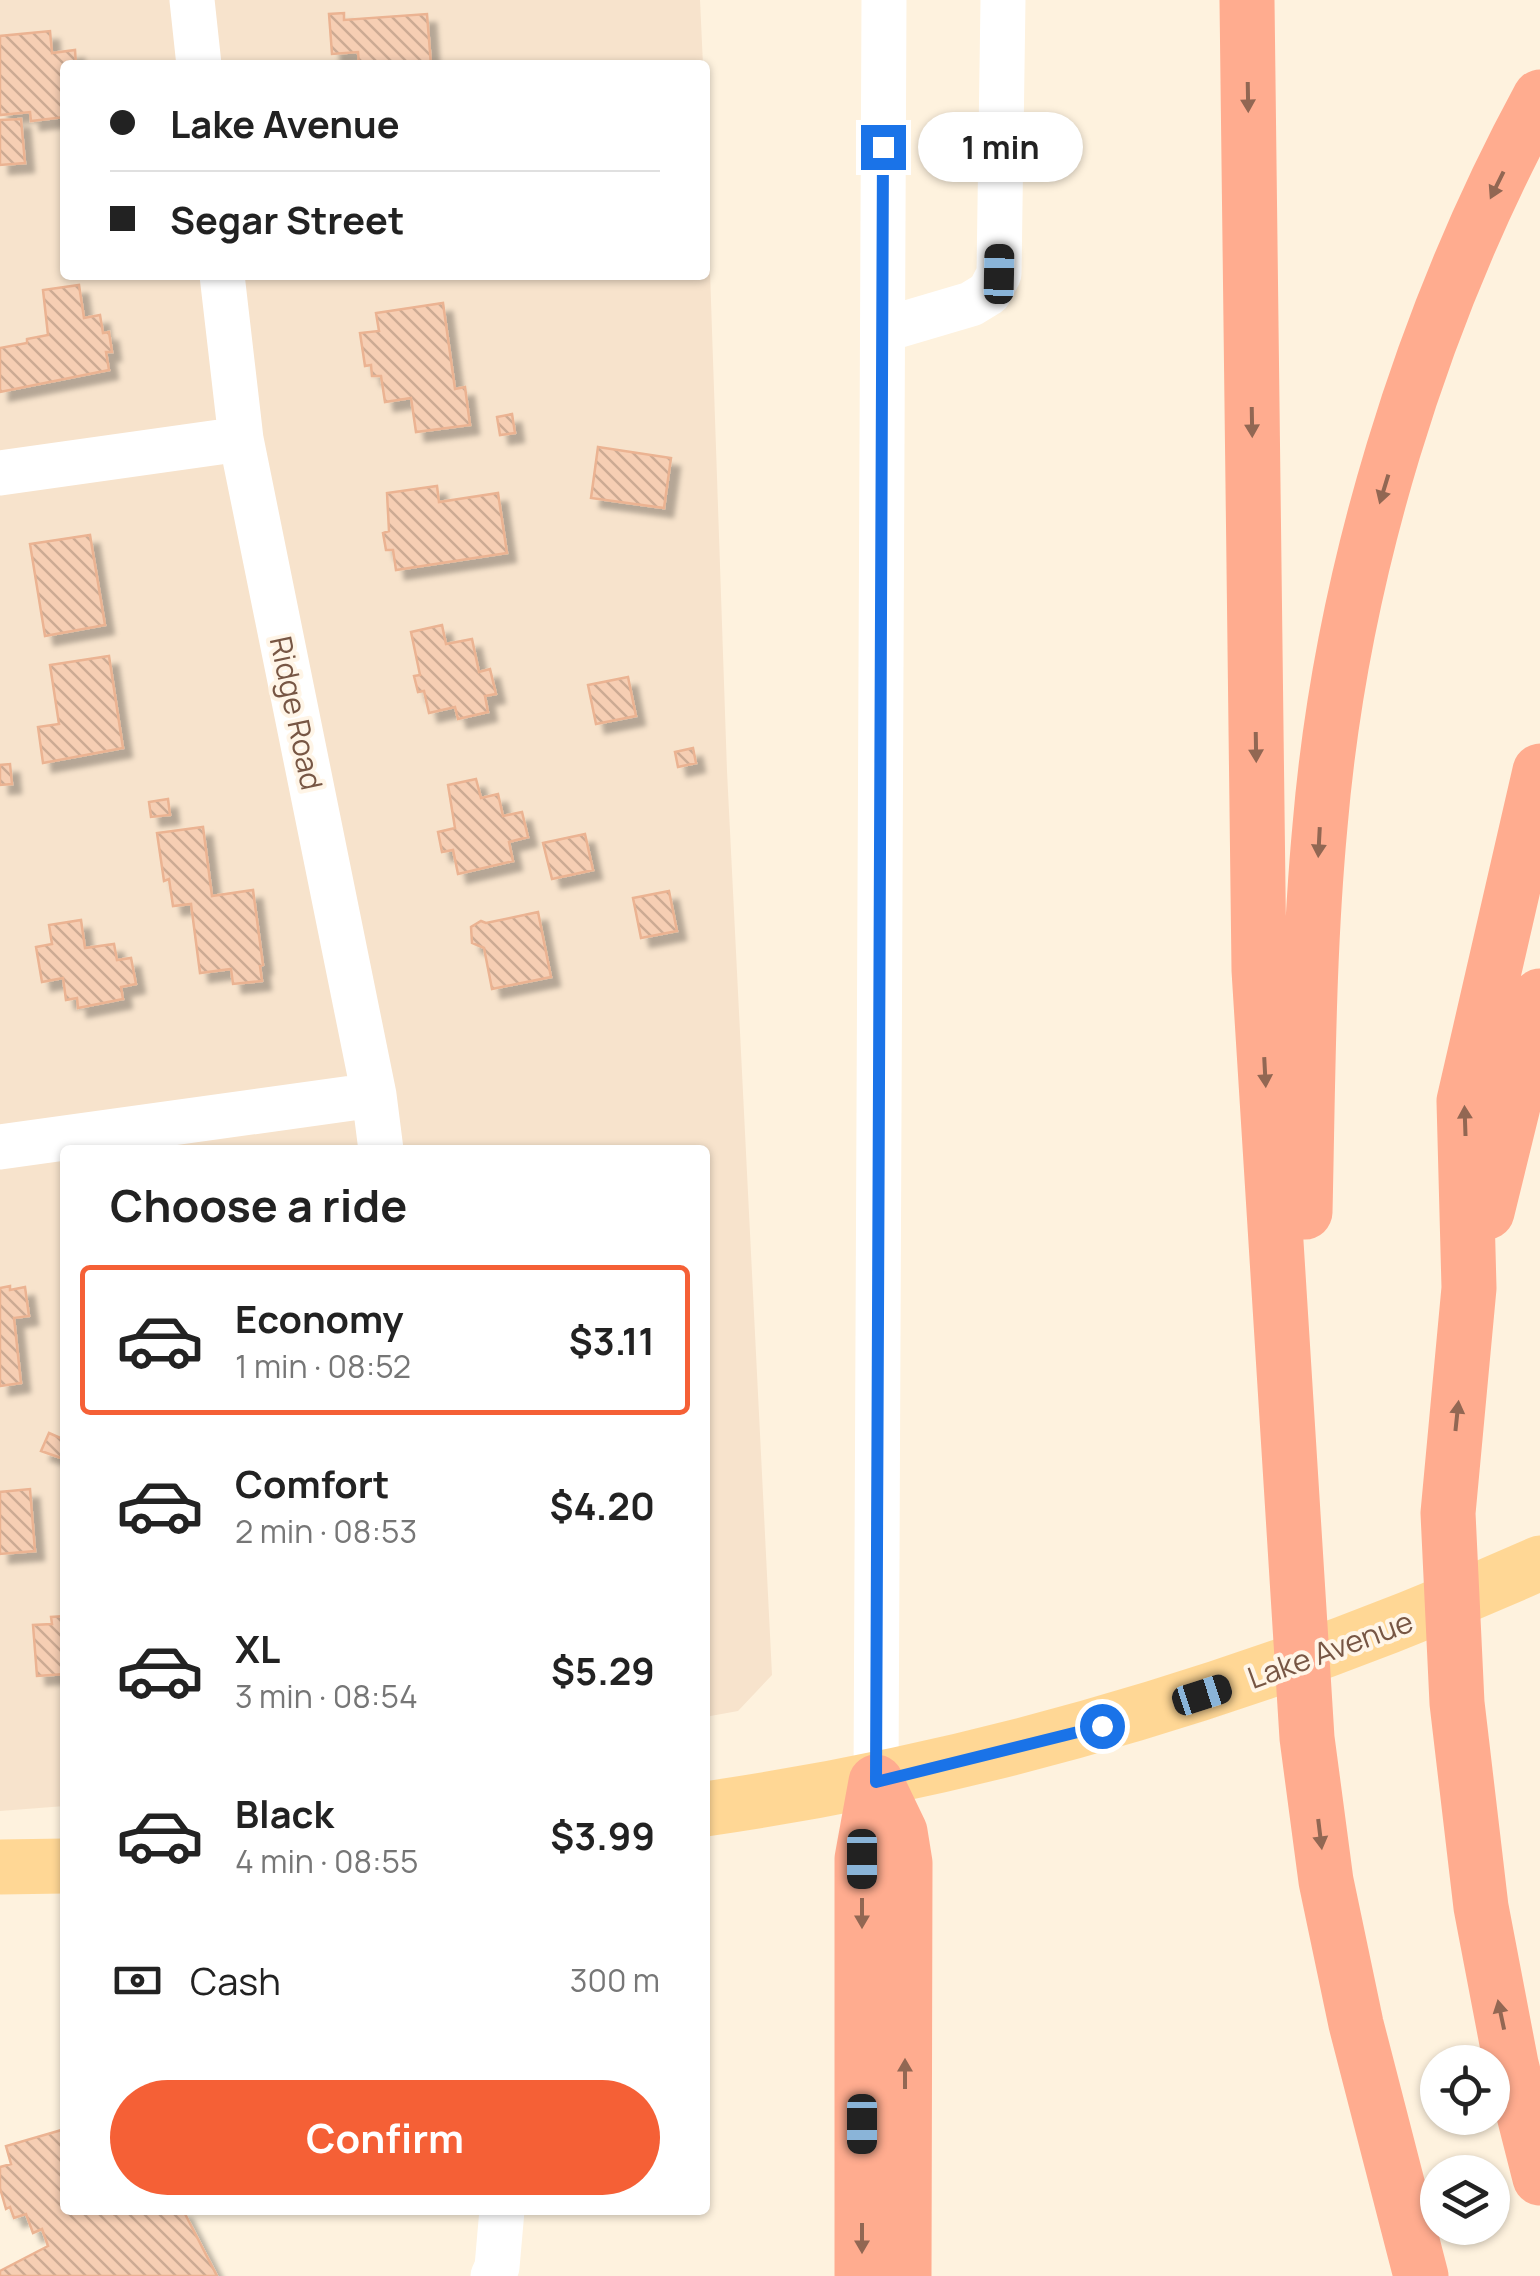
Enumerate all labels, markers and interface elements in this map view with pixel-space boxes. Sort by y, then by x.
one-way arrow [1240,82,1256,114]
text: Lake Avenue [170,97,400,149]
callout: 1 min [918,112,1083,182]
route end [861,125,906,170]
text: 1 min [961,125,1040,169]
one-way arrow [1489,170,1506,199]
text: Segar Street [170,193,404,245]
car [983,244,1015,304]
one-way arrow [1244,407,1260,439]
one-way arrow [1376,474,1391,505]
street label: Ridge Road [261,632,333,794]
one-way arrow [1248,732,1264,764]
one-way arrow [1311,827,1327,859]
one-way arrow [1257,1057,1273,1089]
one-way arrow [1456,1105,1472,1137]
text: Choose a ride [110,1174,407,1236]
text: Economy [235,1292,404,1344]
icon: car [115,1295,205,1385]
text: $3.11 [569,1314,655,1366]
text: 1 min · 08:52 [235,1344,411,1388]
one-way arrow [1449,1400,1465,1432]
text: Comfort [235,1457,389,1509]
icon: car [115,1460,205,1550]
text: $4.20 [550,1479,655,1531]
text: 2 min · 08:53 [235,1509,417,1553]
street label: Lake Avenue [1242,1600,1418,1698]
text: XL [235,1622,280,1674]
icon: car [115,1625,205,1715]
text: $5.29 [551,1644,655,1696]
car [1169,1671,1235,1719]
text: 3 min · 08:54 [235,1674,418,1718]
route start [1080,1704,1125,1749]
text: Black [235,1787,334,1839]
icon: car [115,1790,205,1880]
text: $3.99 [550,1809,655,1861]
one-way arrow [1312,1819,1328,1851]
car [847,1829,877,1889]
text: 4 min · 08:55 [235,1839,419,1883]
one-way arrow [854,1897,870,1929]
icon: cash [110,1953,165,2008]
text: Cash [190,1954,281,2006]
text: 300 m [570,1958,660,2002]
one-way arrow [1493,1999,1508,2030]
map controls [1420,2045,1510,2245]
button: locate [1420,2045,1510,2135]
one-way arrow [897,2057,913,2089]
button: Confirm [110,2080,660,2195]
car [847,2094,877,2154]
button: layers [1420,2155,1510,2245]
one-way arrow [854,2222,870,2254]

